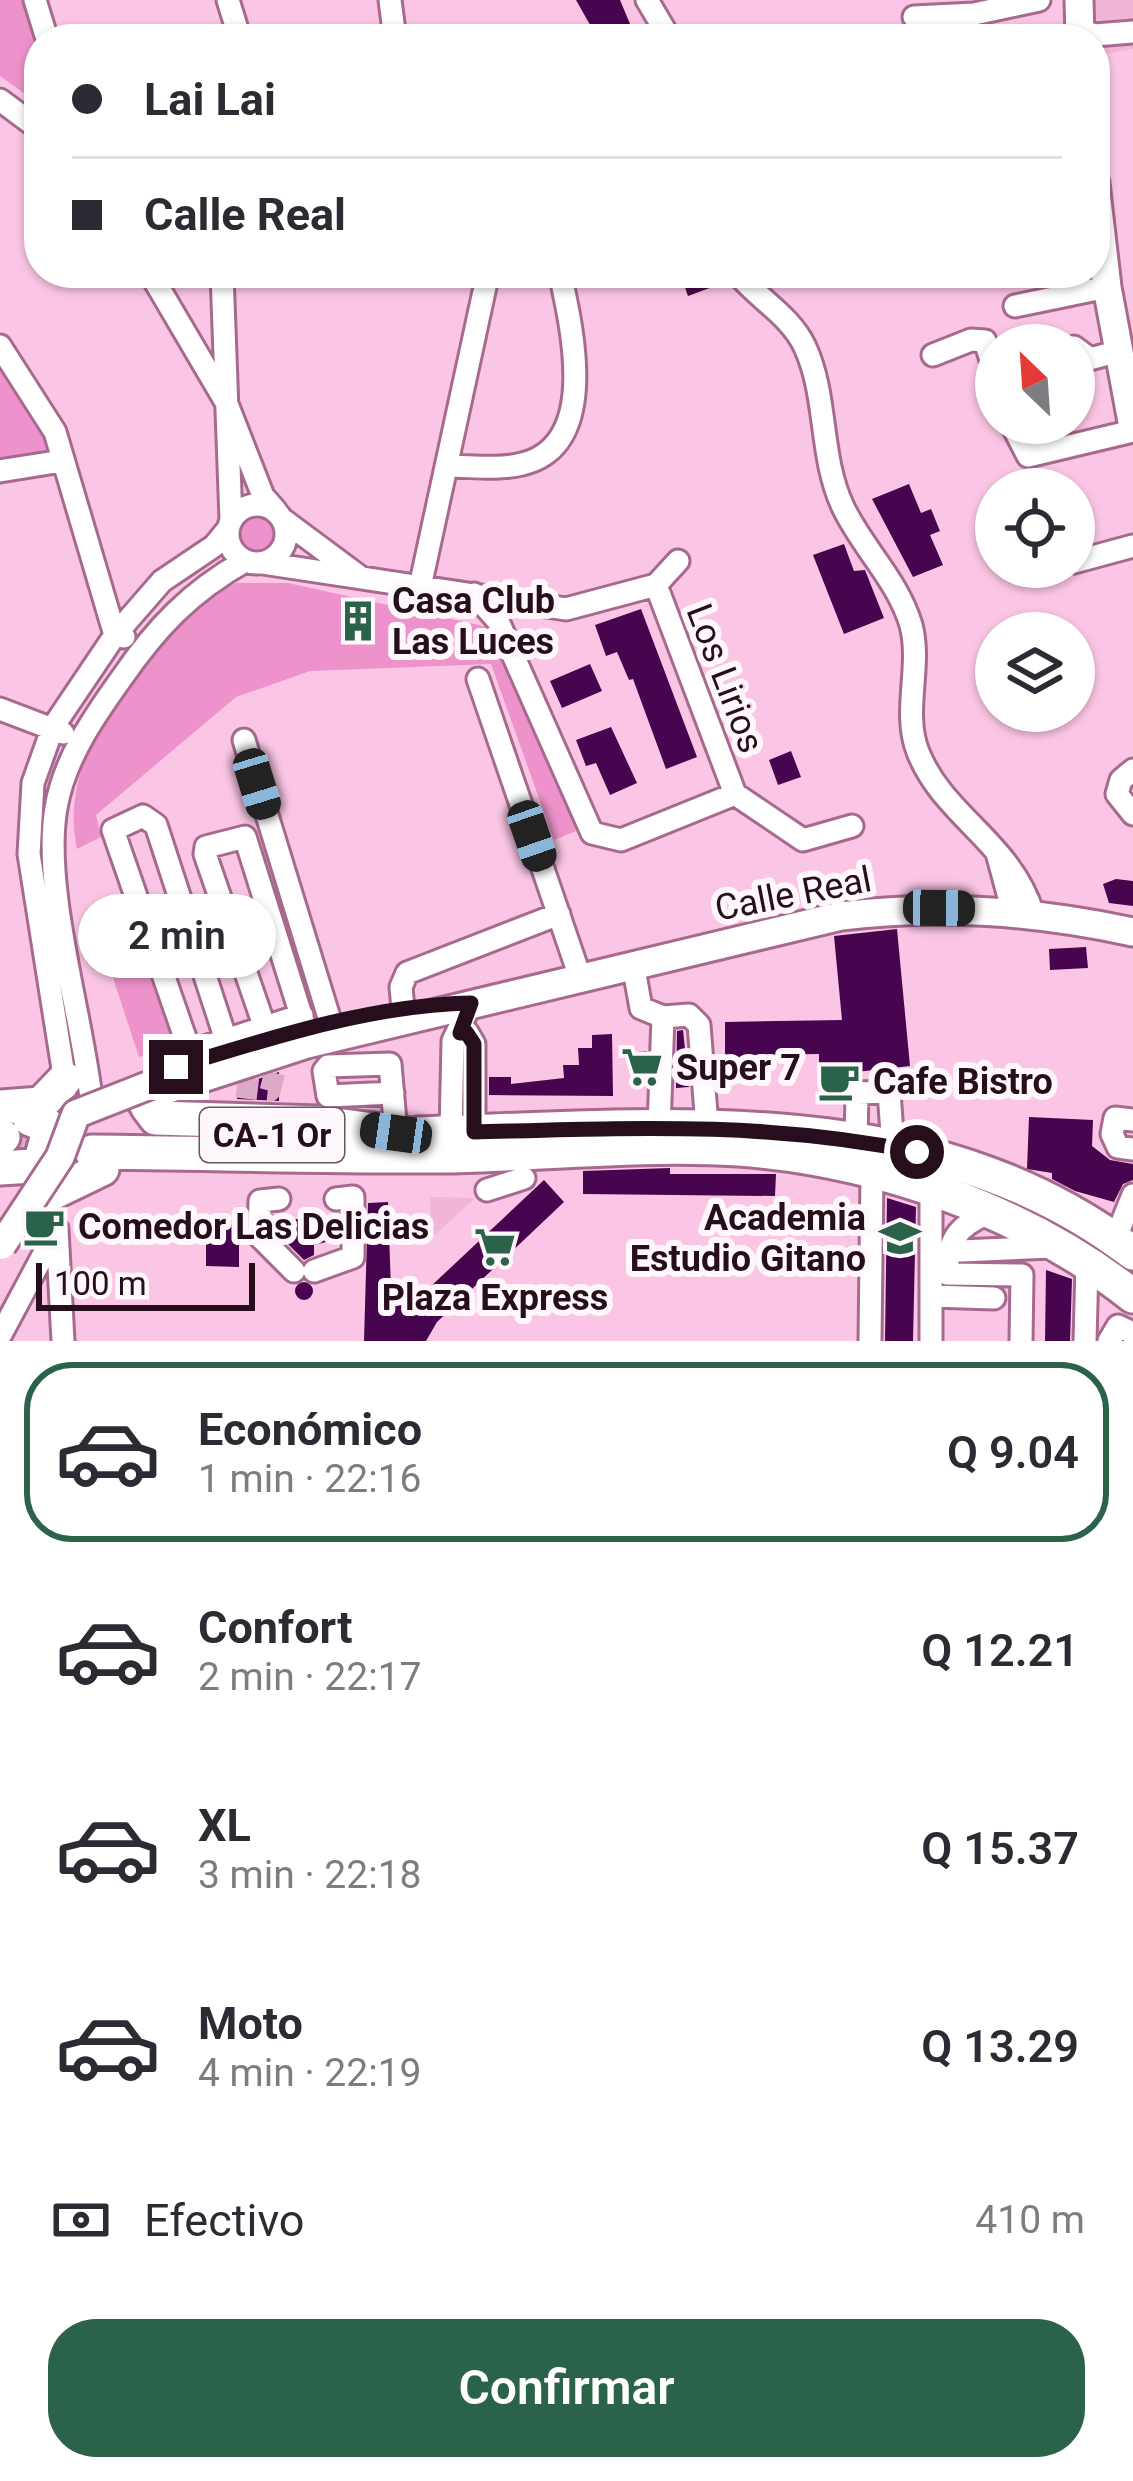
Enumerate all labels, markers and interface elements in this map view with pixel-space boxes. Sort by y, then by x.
text: Lai Lai [144,73,276,126]
text: Calle Real [144,188,346,241]
north arrow [975,324,1095,444]
map controls [975,324,1095,732]
button: locate [975,468,1095,588]
place label: Casa Club Las Luces [392,580,555,663]
building icon: Casa Club Las Luces [335,598,381,644]
street label: Los Lirios [678,598,773,759]
button: layers [975,612,1095,732]
car [229,744,285,824]
car [503,796,561,876]
street label: Calle Real [712,858,875,930]
car [903,889,975,927]
callout: 2 min [77,893,275,977]
text: 2 min [128,913,226,959]
route end [149,1040,203,1094]
supermarket icon: Super 7 [619,1044,665,1090]
place label: Super 7 [676,1047,801,1089]
cafe icon: Cafe Bistro [816,1058,862,1104]
place label: Cafe Bistro [873,1061,1053,1103]
road number: CA-1 Or [200,1108,344,1162]
car [358,1110,434,1156]
route start [890,1125,944,1179]
place label: Academia Estudio Gitano [630,1197,866,1280]
cafe icon: Comedor Las Delicias [21,1203,67,1249]
place label: Comedor Las Delicias [78,1206,429,1248]
school or university icon: Academia Estudio Gitano [877,1215,923,1261]
supermarket icon: Plaza Express [472,1224,518,1270]
scale bar [36,1257,255,1310]
text: 100 m [54,1264,147,1303]
place label: Plaza Express [382,1277,608,1319]
icon: car [54,1398,162,1506]
text: Económico [198,1403,422,1456]
text: Q 9.04 [947,1426,1079,1479]
text: 1 min · 22:16 [198,1456,421,1502]
icon: car [54,1596,162,1704]
text: Confort [198,1601,352,1654]
text: Q 12.21 [921,1624,1079,1677]
text: 2 min · 22:17 [198,1654,421,1700]
icon: car [54,1794,162,1902]
text: XL [198,1799,251,1852]
text: Q 15.37 [921,1822,1079,1875]
text: 3 min · 22:18 [198,1852,421,1898]
icon: car [54,1992,162,2100]
text: Moto [198,1997,303,2050]
text: Q 13.29 [921,2020,1079,2073]
text: 4 min · 22:19 [198,2050,421,2096]
icon: cash [48,2187,114,2253]
text: Efectivo [144,2194,305,2247]
text: 410 m [975,2197,1085,2243]
button: Confirmar [48,2319,1085,2457]

